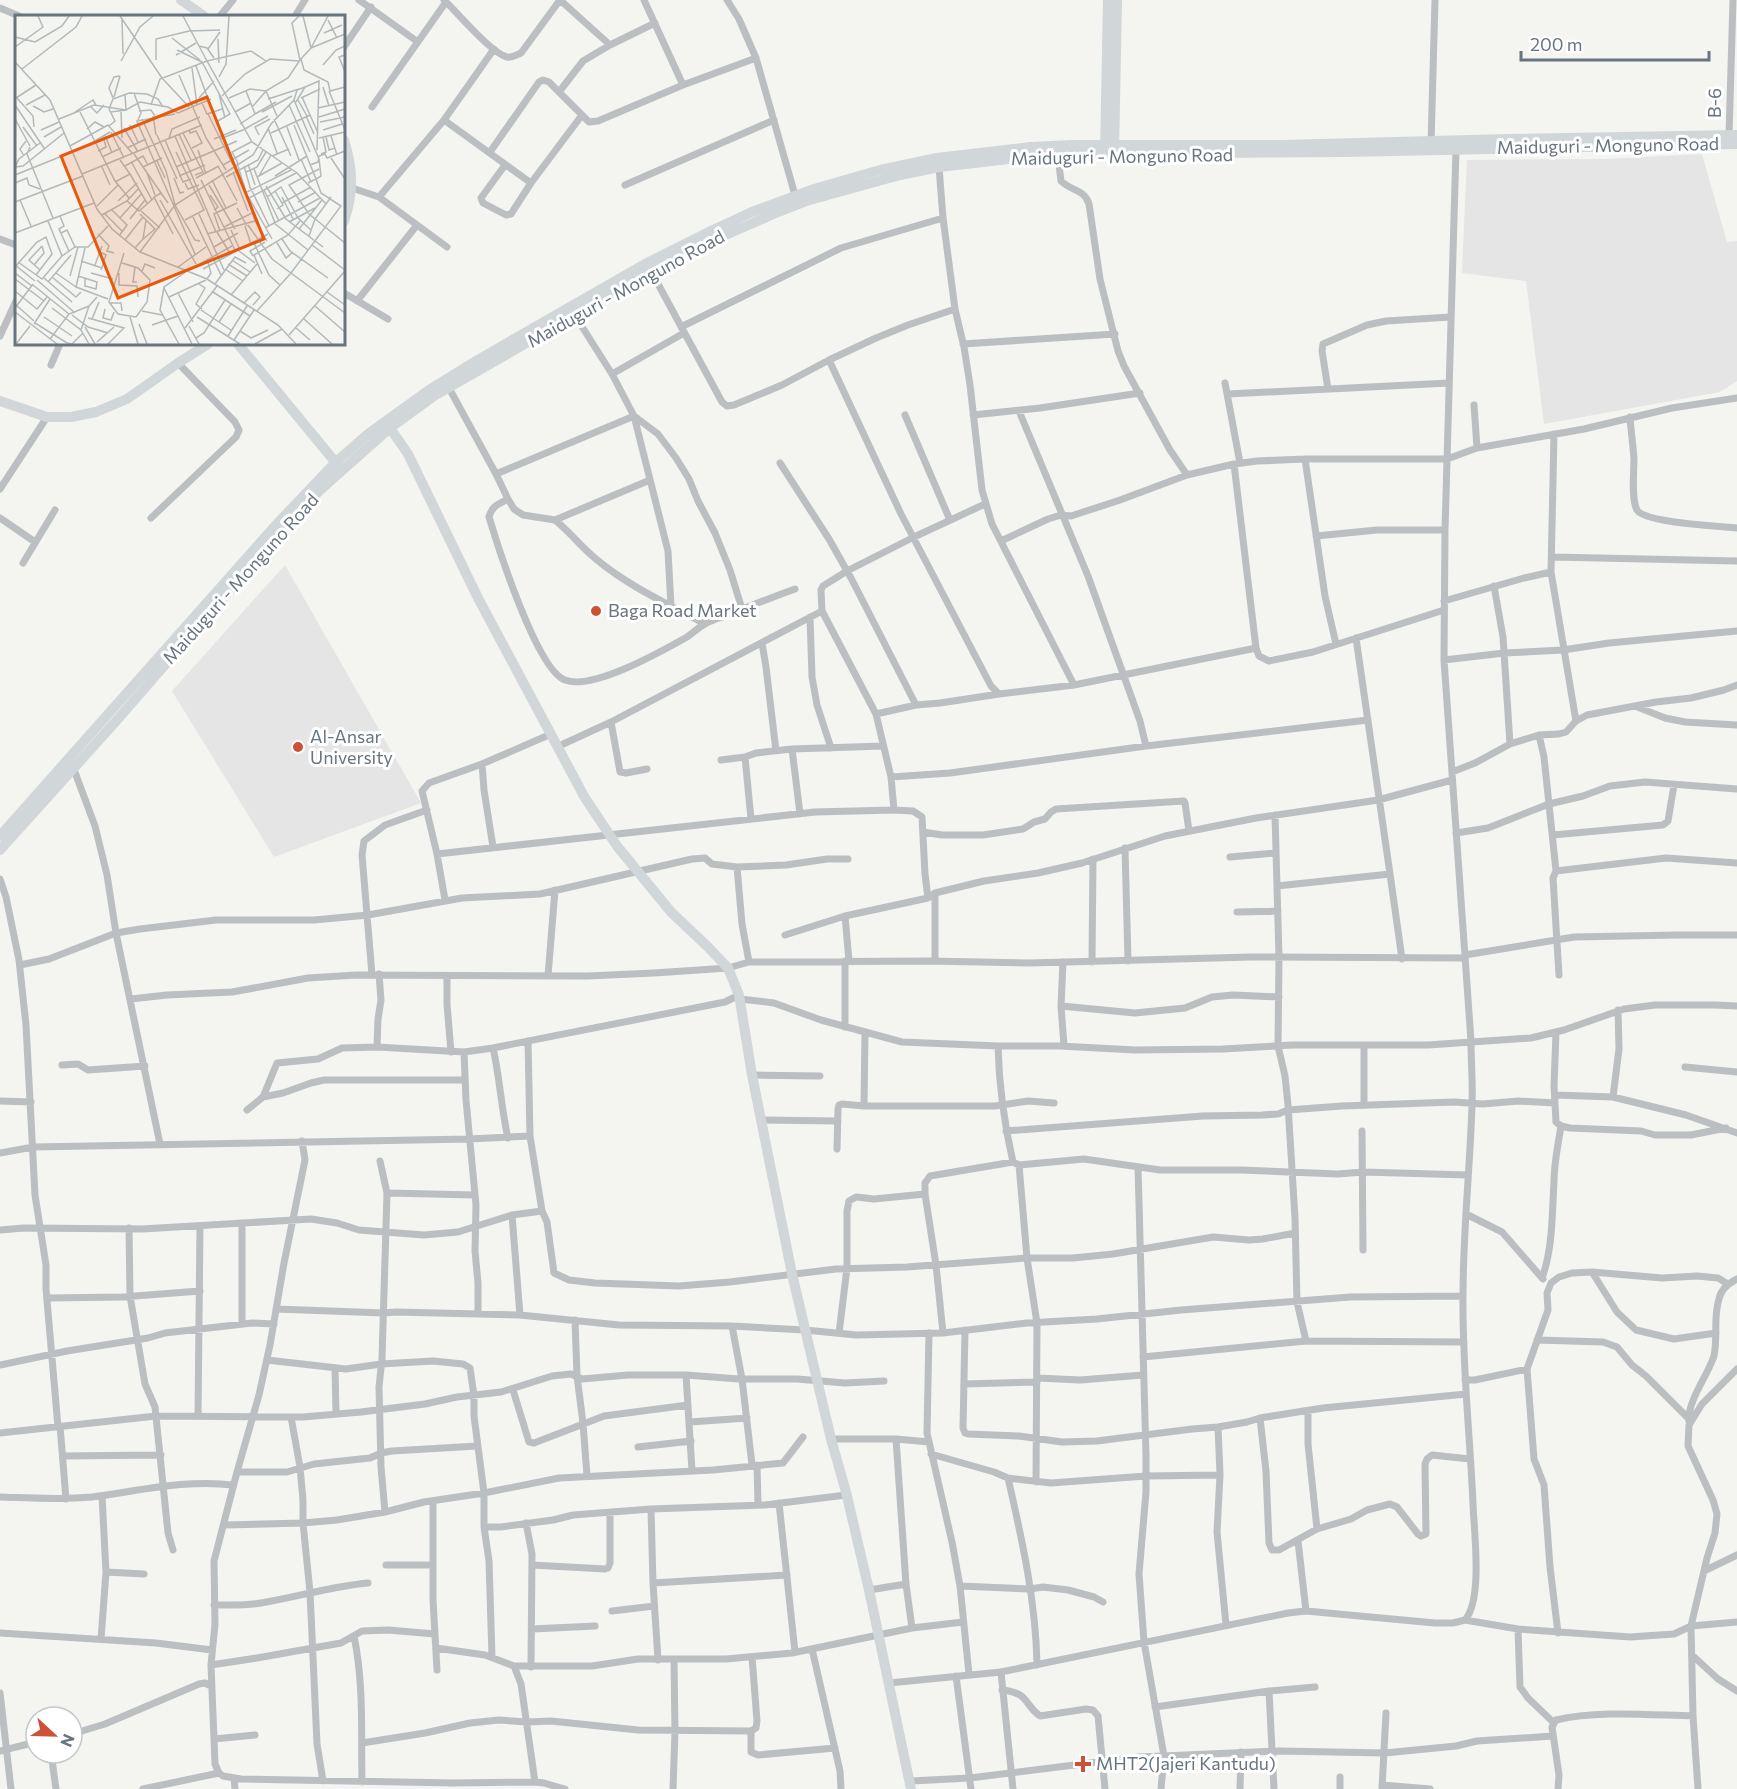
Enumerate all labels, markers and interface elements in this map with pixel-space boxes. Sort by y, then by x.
inset map [15,15,345,345]
scale bar [1521,24,1708,62]
text: 200 m [1530,33,1583,55]
street label: B-6 [1703,88,1725,118]
street label: Maiduguri - Monguno Road [1497,132,1719,158]
street label: Maiduguri - Monguno Road [1011,143,1233,169]
street label: Maiduguri - Monguno Road [523,225,728,352]
street label: Maiduguri - Monguno Road [158,488,323,668]
place label: Baga Road Market [608,599,757,621]
marker: Baga Road Market [589,604,603,618]
place label: Al-Ansar University [310,725,393,768]
marker: Al-Ansar University [291,740,305,754]
north arrow [24,1705,84,1765]
text: N [57,1732,79,1750]
place label: MHT2(Jajeri Kantudu) [1096,1752,1276,1774]
marker: MHT2(Jajeri Kantudu) [1074,1755,1092,1773]

